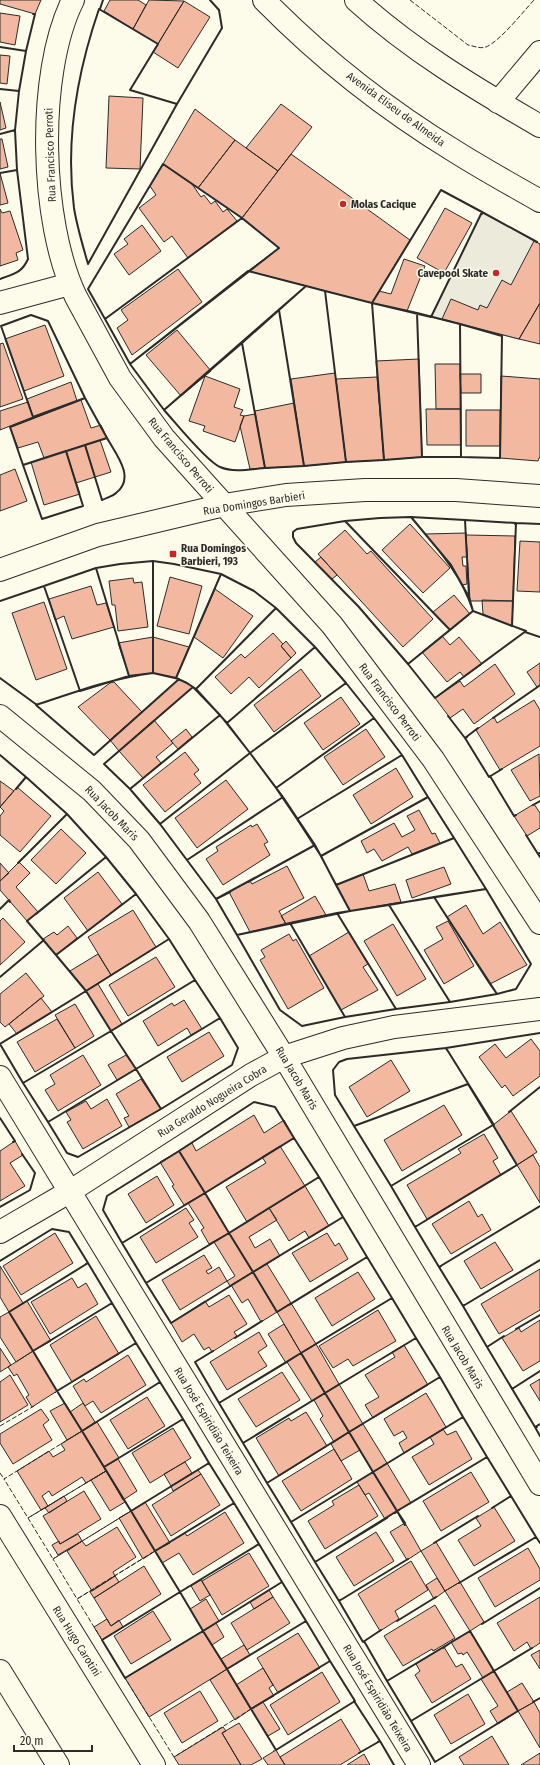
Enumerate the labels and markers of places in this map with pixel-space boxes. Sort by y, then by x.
place label: Molas Cacique [351,198,417,211]
marker: Molas Cacique [338,199,348,209]
place label: Cavepool Skate [418,267,488,280]
marker: Cavepool Skate [491,268,501,278]
place label: Rua Domingos Barbieri, 193 [181,542,246,568]
marker: Rua Domingos Barbieri, 193 [168,549,178,559]

